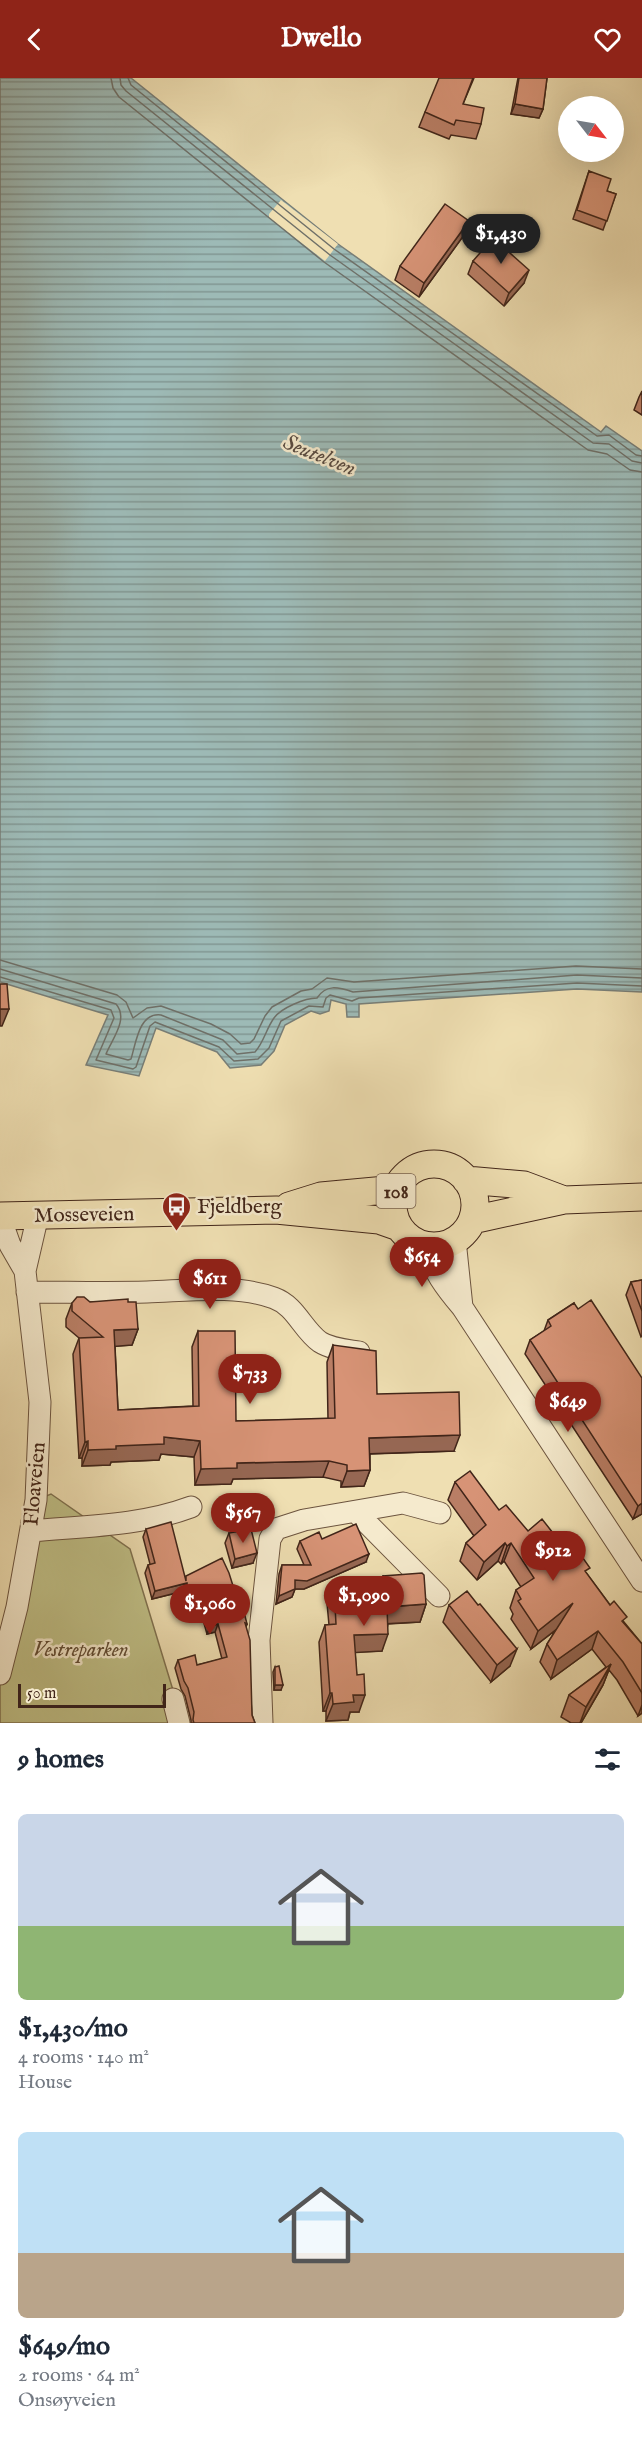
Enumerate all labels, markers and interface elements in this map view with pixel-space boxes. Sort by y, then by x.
text: Dwello [281,22,361,56]
icon: back [18,23,51,56]
icon: heart [591,23,624,56]
north arrow [558,96,624,162]
map controls [558,96,624,162]
pin: $1,430 [452,214,550,265]
text: $1,430 [475,221,527,246]
water label: Seutelven [279,429,360,483]
road number: 108 [376,1174,416,1208]
bus stop icon: Fjeldberg [160,1190,192,1232]
place label: Fjeldberg [197,1194,282,1221]
street label: Mosseveien [34,1201,134,1230]
pin: $654 [386,1237,458,1288]
text: $654 [404,1244,440,1269]
pin: $611 [174,1259,246,1310]
text: $611 [193,1266,227,1291]
pin: $733 [214,1354,286,1405]
text: $733 [232,1361,268,1386]
pin: $649 [532,1382,604,1433]
text: $649 [549,1389,587,1414]
street label: Floaveien [18,1441,53,1527]
pin: $567 [207,1493,279,1544]
text: $567 [225,1500,261,1525]
pin: $912 [517,1531,589,1582]
text: $912 [535,1538,571,1563]
pin: $1,090 [315,1576,413,1627]
text: $1,090 [338,1583,390,1608]
pin: $1,060 [161,1584,259,1635]
text: $1,060 [184,1591,236,1616]
park label: Vestreparken [33,1637,129,1664]
scale bar [18,1681,166,1708]
text: 50 m [27,1684,56,1704]
text: 9 homes [18,1743,104,1776]
icon: filters [591,1743,624,1776]
icon: home [267,1853,375,1961]
text: $1,430/mo [18,2012,128,2045]
text: 4 rooms · 140 m² [18,2045,149,2070]
text: House [18,2070,72,2095]
icon: home [267,2171,375,2279]
text: $649/mo [18,2330,110,2363]
text: 2 rooms · 64 m² [18,2363,140,2388]
text: Onsøyveien [18,2388,116,2413]

